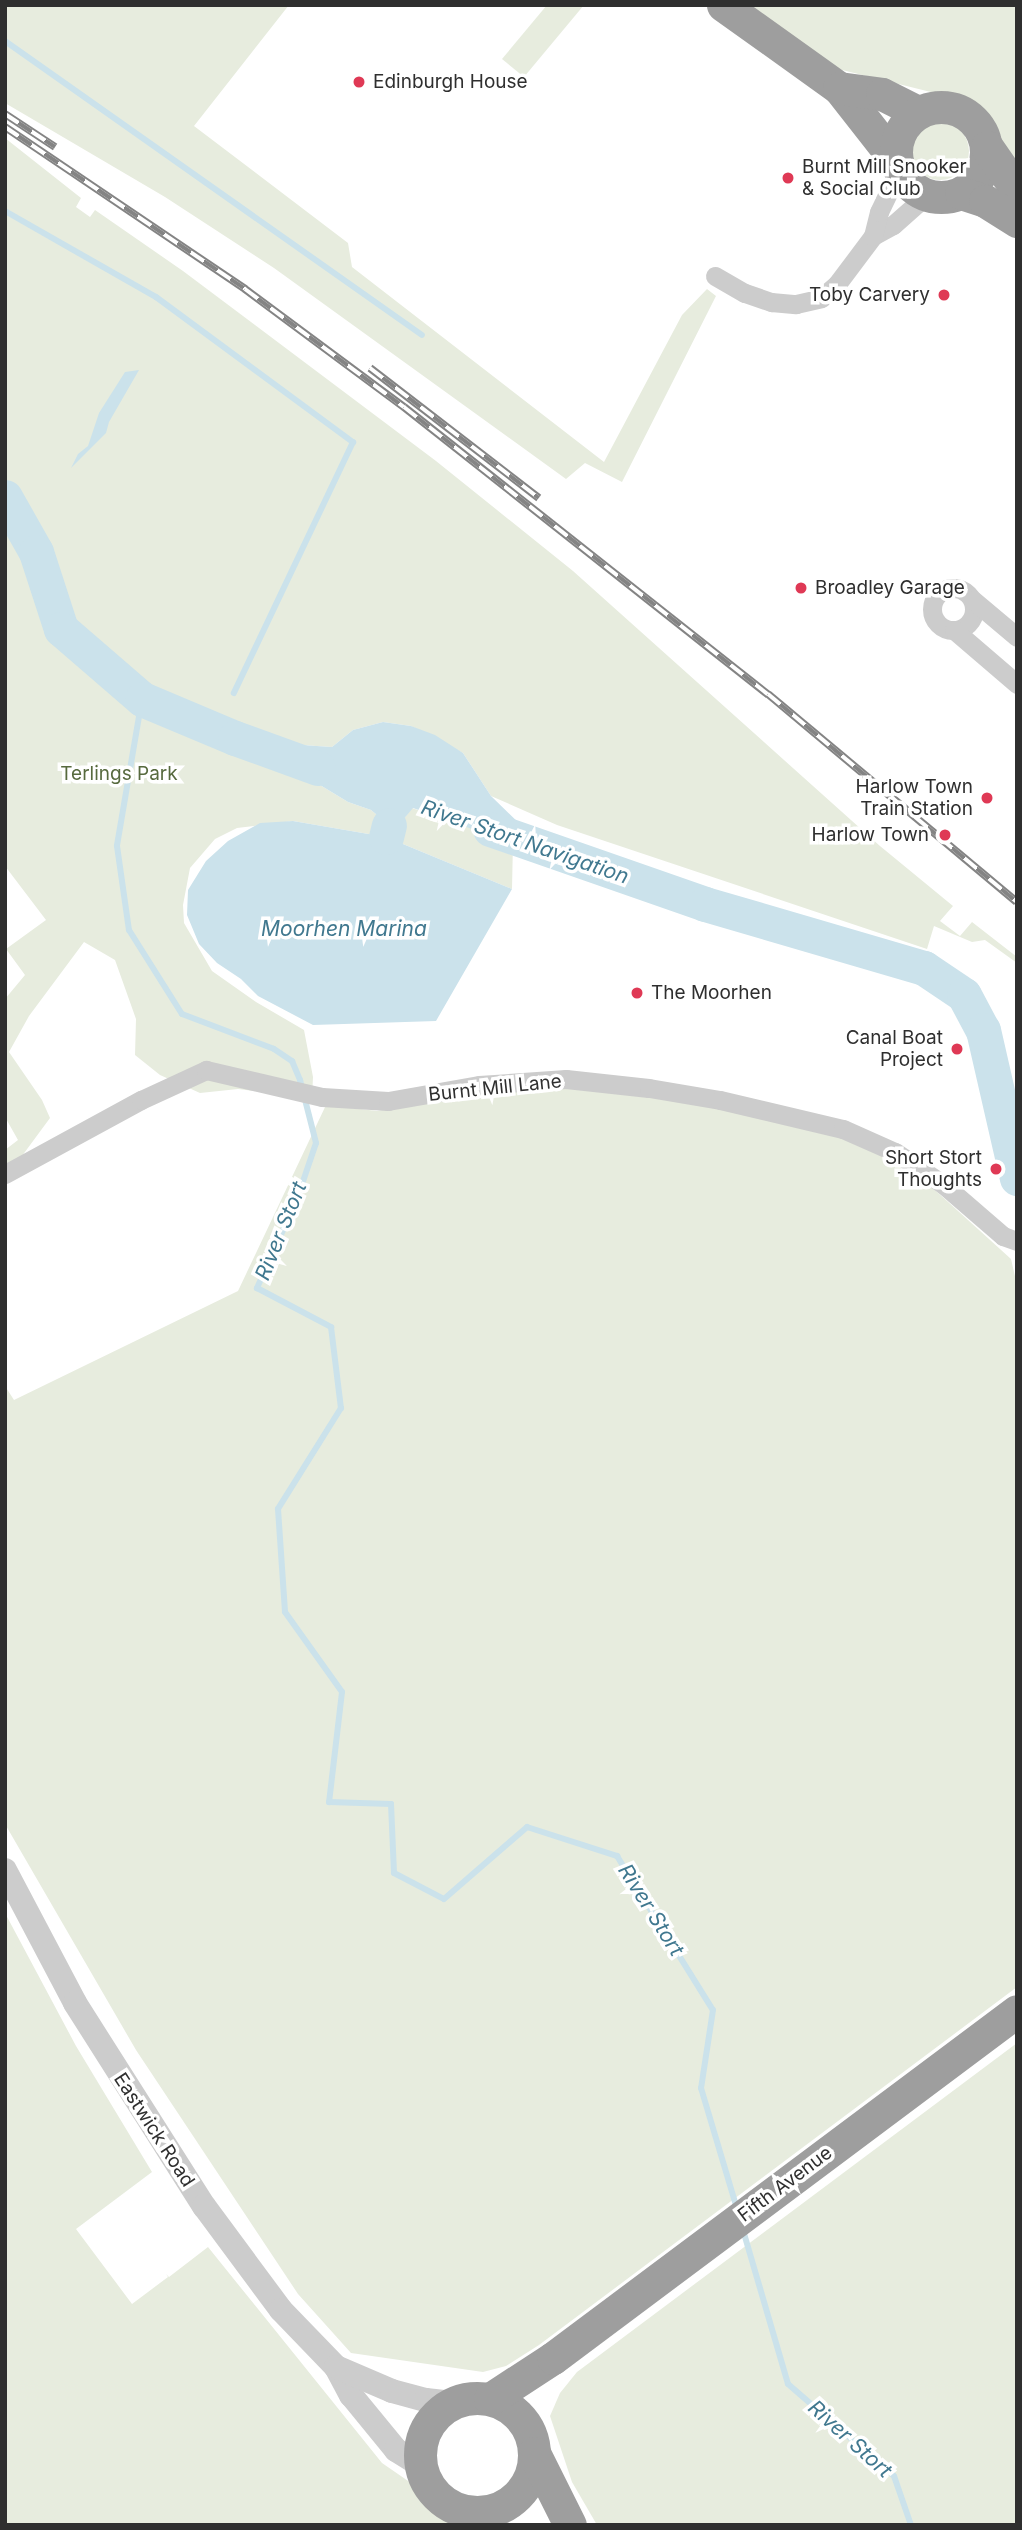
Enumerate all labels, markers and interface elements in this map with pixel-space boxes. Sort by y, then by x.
place label: Edinburgh House [373,71,528,93]
marker: Edinburgh House [351,74,367,90]
place label: Burnt Mill Snooker & Social Club [802,156,967,200]
marker: Burnt Mill Snooker & Social Club [780,170,796,186]
place label: Toby Carvery [809,284,930,306]
marker: Toby Carvery [936,287,952,303]
place label: Broadley Garage [815,577,965,599]
marker: Broadley Garage [793,580,809,596]
park label: Terlings Park [60,763,178,785]
place label: Harlow Town Train Station [856,776,973,820]
marker: Harlow Town Train Station [979,790,995,806]
water label: River Stort Navigation [418,795,632,889]
place label: Harlow Town [812,824,929,846]
marker: Harlow Town [935,825,955,845]
water label: Moorhen Marina [261,916,427,942]
place label: The Moorhen [651,982,772,1004]
marker: The Moorhen [629,985,645,1001]
place label: Canal Boat Project [846,1027,943,1071]
marker: Canal Boat Project [949,1041,965,1057]
street label: Burnt Mill Lane [427,1070,563,1106]
place label: Short Stort Thoughts [885,1147,982,1191]
marker: Short Stort Thoughts [988,1161,1004,1177]
water label: River Stort [250,1178,312,1284]
water label: River Stort [613,1859,689,1961]
street label: Eastwick Road [109,2069,199,2191]
street label: Fifth Avenue [734,2141,836,2227]
water label: River Stort [803,2395,897,2483]

